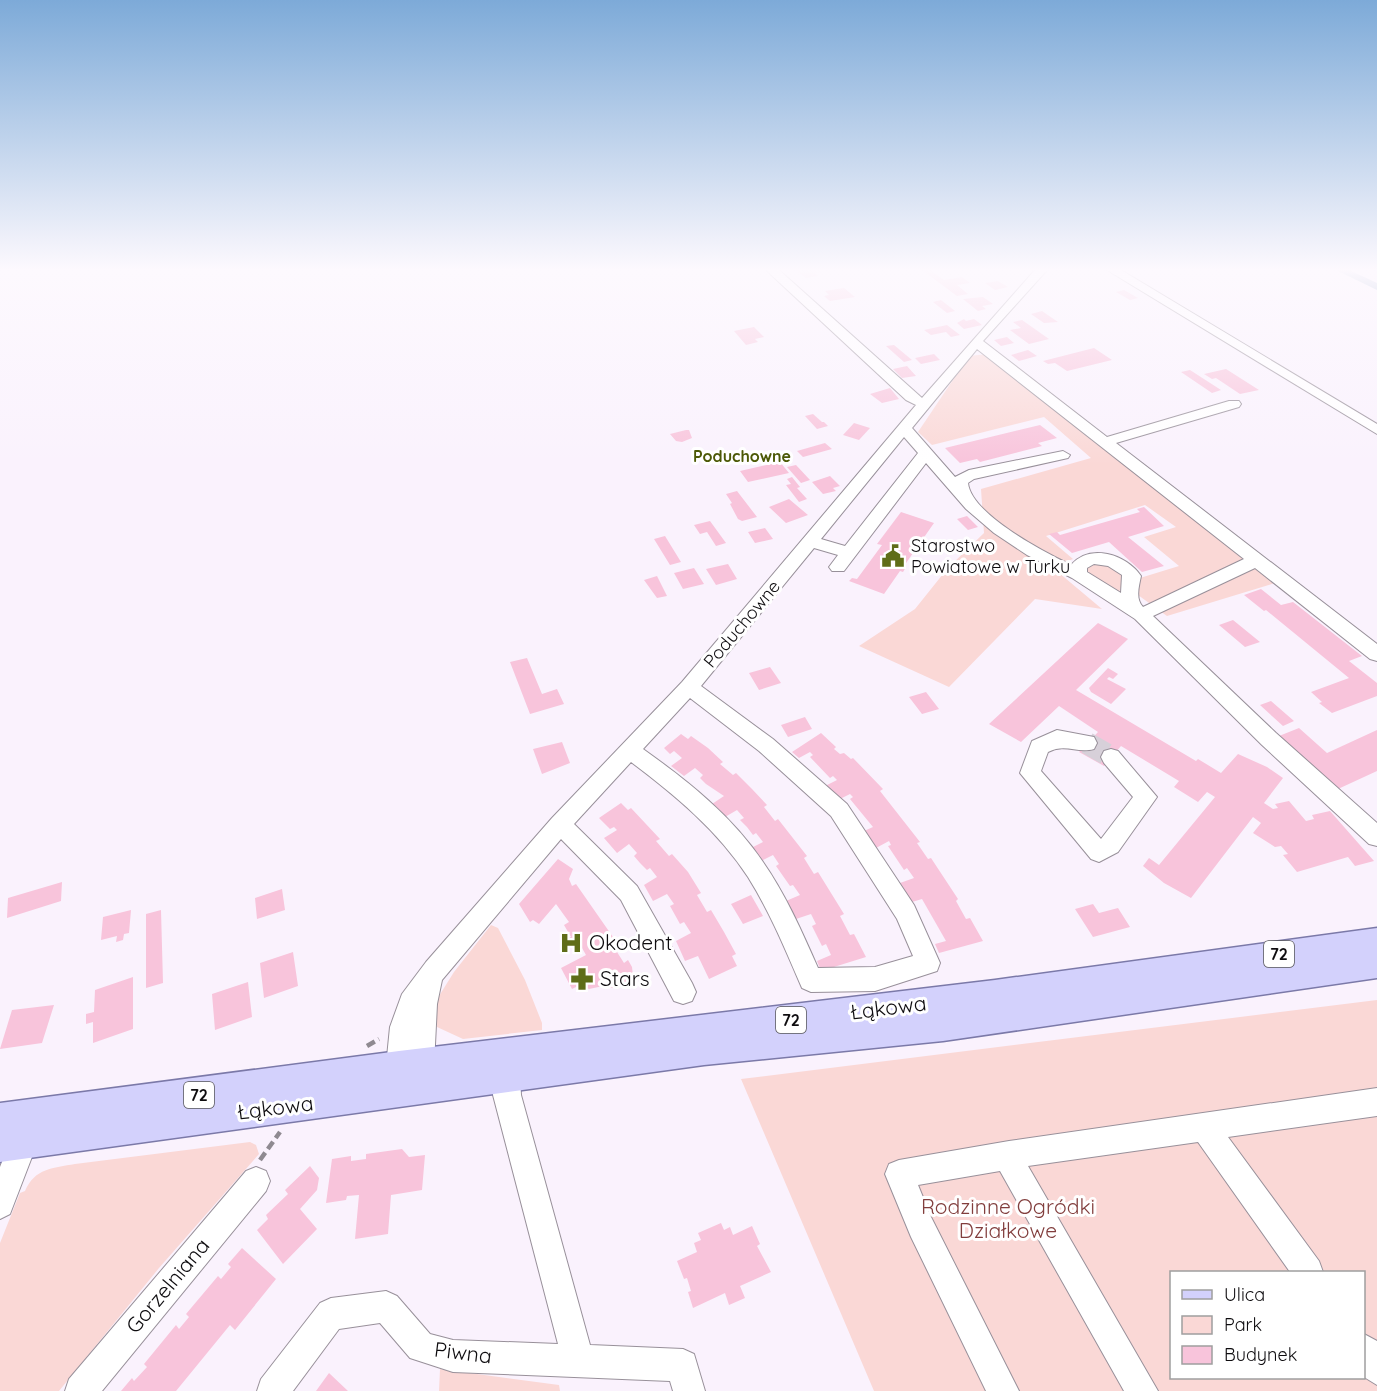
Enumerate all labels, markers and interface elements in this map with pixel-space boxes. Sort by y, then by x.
district label: Poduchowne [693,446,791,466]
place label: Starostwo Powiatowe w Turku [911,534,1070,578]
public building icon: Starostwo Powiatowe w Turku [880,543,906,569]
street label: Poduchowne [698,575,785,672]
place label: Okodent [589,929,672,955]
hospital icon: Okodent [558,930,584,956]
road number: 72 [1264,941,1294,967]
place label: Stars [600,965,650,991]
pharmacy icon: Stars [569,966,595,992]
street label: Łąkowa [848,989,928,1025]
road number: 72 [776,1007,806,1033]
road number: 72 [184,1082,214,1108]
street label: Łąkowa [235,1089,315,1125]
park label: Rodzinne Ogródki Działkowe [921,1193,1095,1243]
street label: Gorzelniana [120,1233,215,1338]
legend [1170,1271,1365,1379]
text: Ulica [1224,1283,1265,1306]
text: Park [1224,1313,1262,1336]
street label: Piwna [433,1336,493,1368]
text: Budynek [1224,1343,1297,1366]

